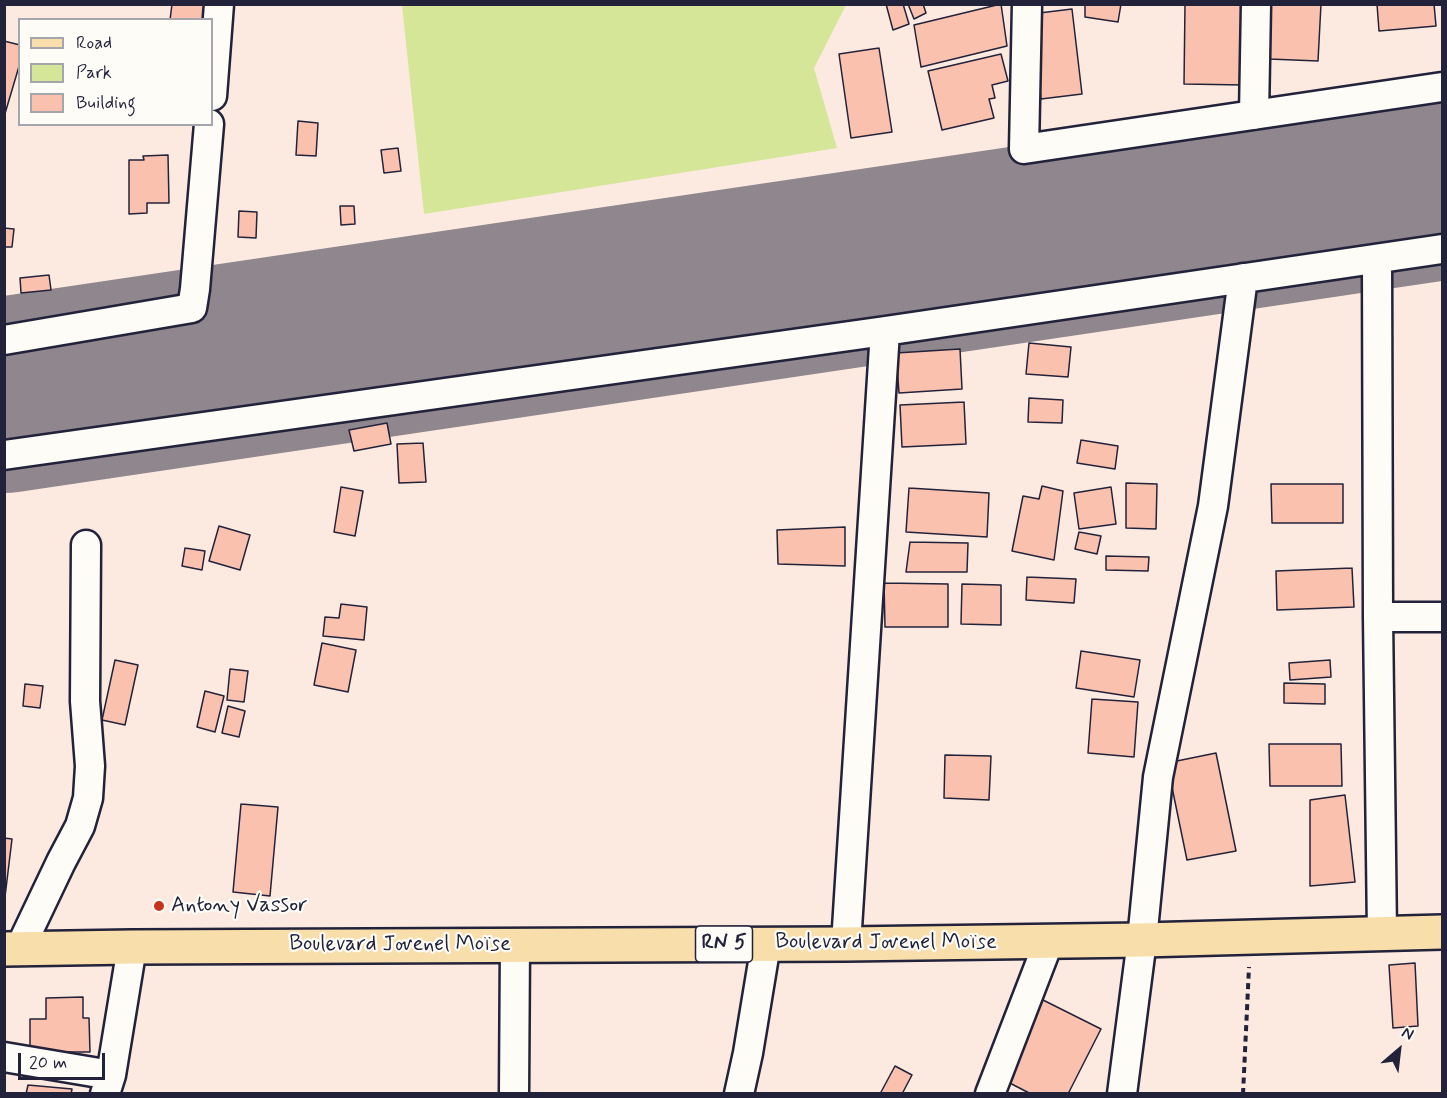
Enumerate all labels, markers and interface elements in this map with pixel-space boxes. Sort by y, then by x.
legend [18,18,213,126]
text: Road [76,31,112,55]
text: Park [76,61,112,85]
text: Building [76,91,136,115]
place label: Antony Vassor [171,893,307,919]
marker: Antony Vassor [152,899,166,913]
road number: RN 5 [696,926,752,962]
street label: Boulevard Jovenel Moïse [775,930,997,956]
street label: Boulevard Jovenel Moïse [289,932,511,958]
north arrow [1369,1020,1429,1080]
text: N [1398,1022,1417,1045]
scale bar [21,1041,108,1079]
text: 20 m [29,1051,67,1075]

